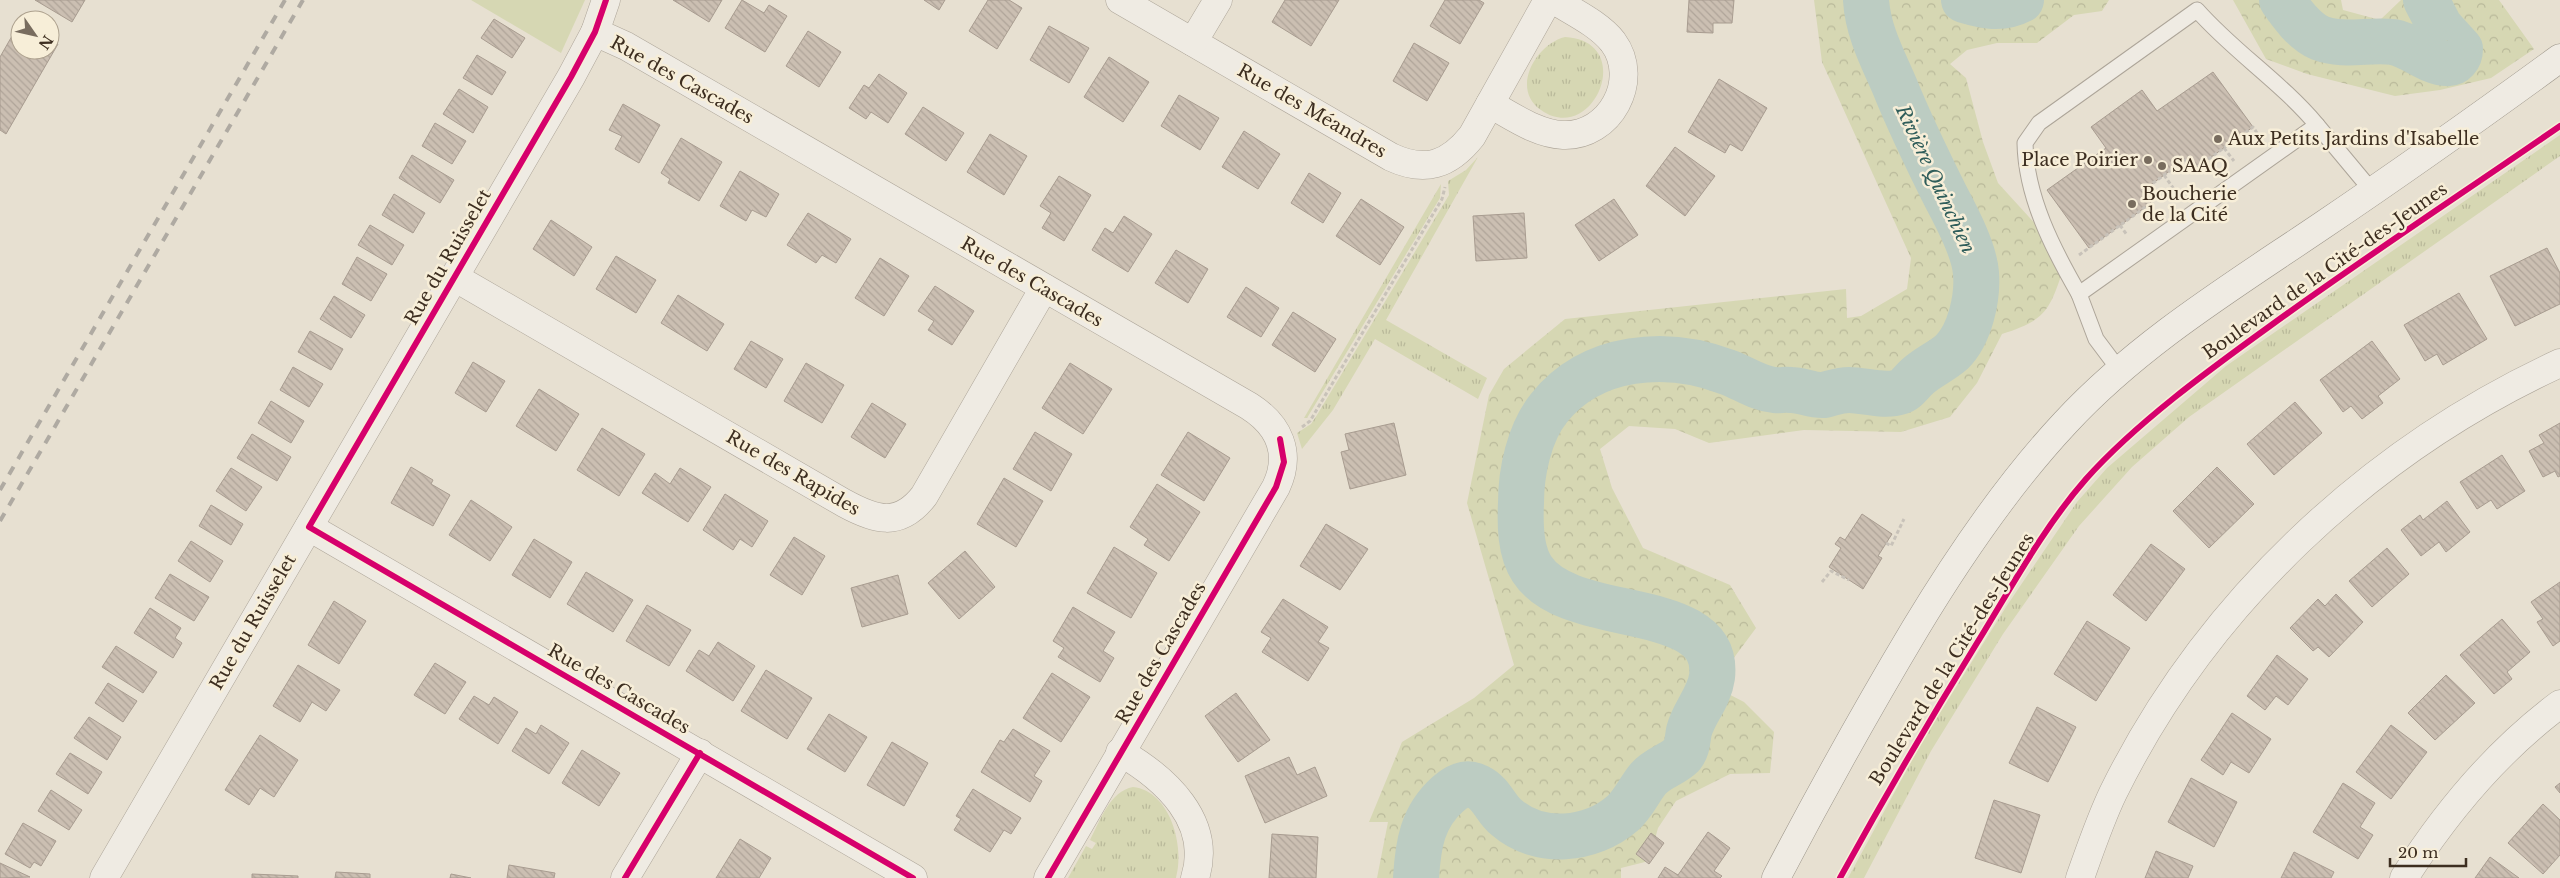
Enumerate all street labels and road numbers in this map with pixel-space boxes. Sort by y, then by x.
street label: Rue des Cascades [607,32,757,128]
street label: Rue des Méandres [1234,59,1390,163]
street label: Boulevard de la Cité-des-Jeunes [2199,178,2451,364]
street label: Rue du Ruisselet [400,185,496,329]
street label: Rue des Cascades [957,232,1107,332]
street label: Rue des Rapides [722,426,864,520]
street label: Boulevard de la Cité-des-Jeunes [1865,529,2039,789]
street label: Rue du Ruisselet [205,550,301,694]
street label: Rue des Cascades [1111,578,1211,728]
street label: Rue des Cascades [544,639,694,739]

